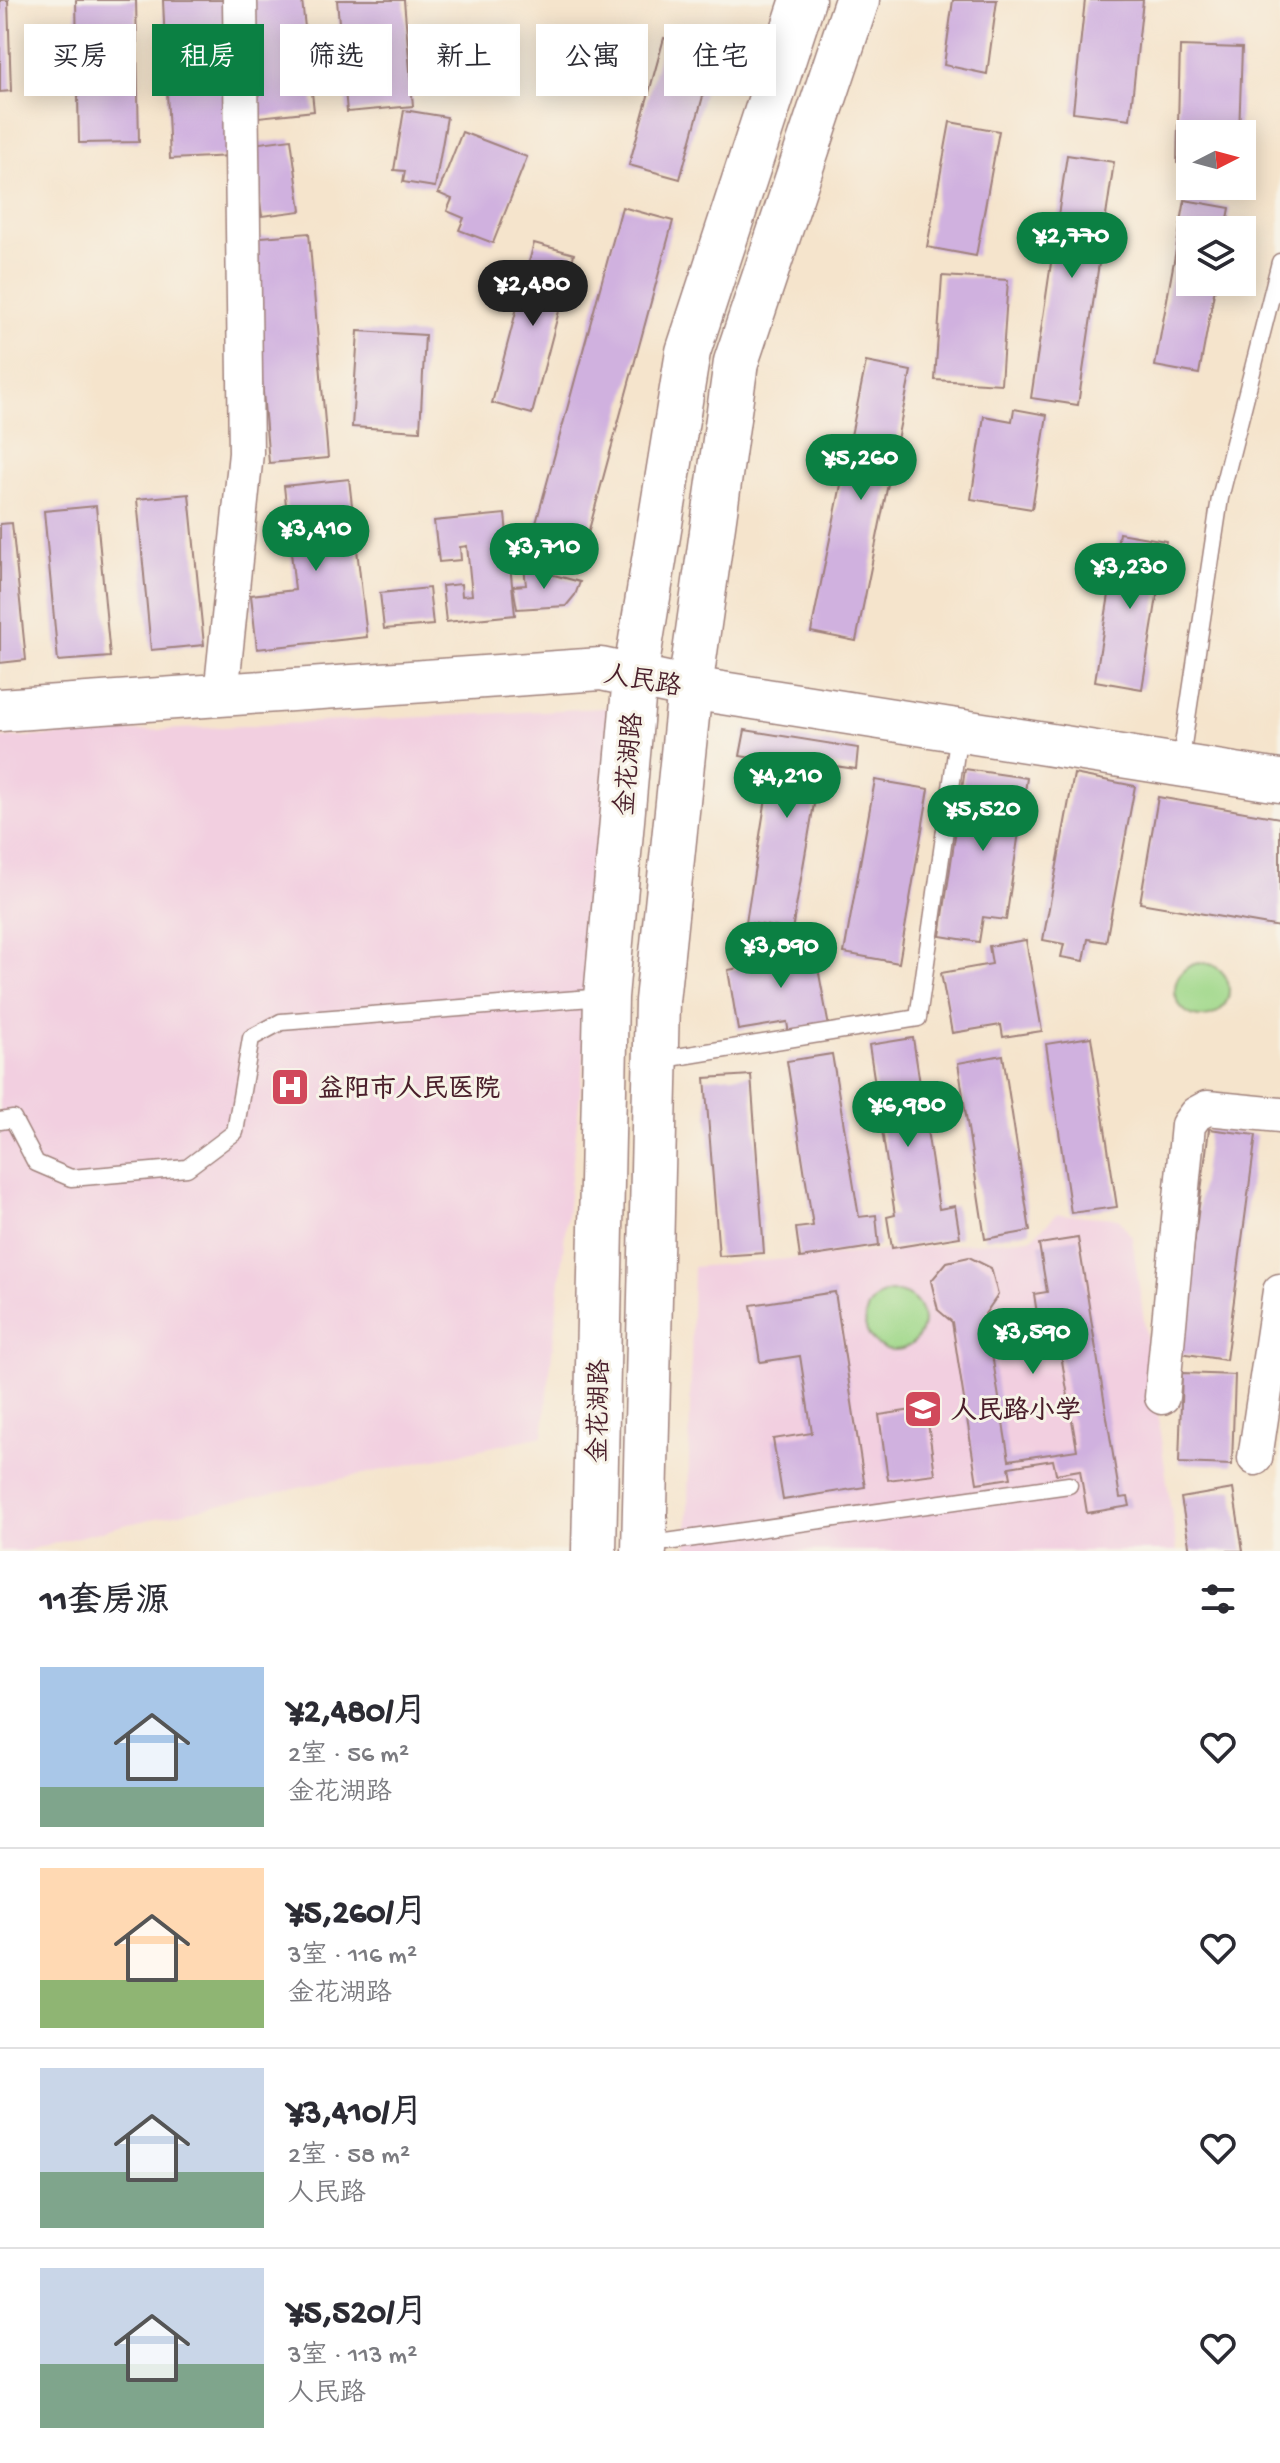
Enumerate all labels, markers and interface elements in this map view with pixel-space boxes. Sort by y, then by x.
chip: 买房 [24,24,136,96]
chip: 租房 [152,24,264,96]
chip: 筛选 [280,24,392,96]
chip: 新上 [408,24,520,96]
chip: 公寓 [536,24,648,96]
chip: 住宅 [664,24,776,96]
north arrow [1176,120,1256,200]
map controls [1176,120,1256,296]
pin: ¥2,770 [1007,212,1137,280]
button: layers [1176,216,1256,296]
text: ¥2,770 [1035,222,1109,253]
pin: ¥2,480 [468,260,598,328]
text: ¥2,480 [496,270,570,301]
pin: ¥5,260 [796,434,926,502]
text: ¥5,260 [824,444,898,475]
pin: ¥3,410 [251,505,381,573]
text: ¥3,410 [280,515,352,546]
pin: ¥3,710 [479,523,609,591]
text: ¥3,710 [508,533,580,564]
pin: ¥3,230 [1065,543,1195,611]
text: ¥3,230 [1093,553,1167,584]
street label: 人民路 [601,659,684,705]
street label: 金花湖路 [610,711,651,818]
pin: ¥4,210 [722,752,852,820]
text: ¥4,210 [752,762,822,793]
pin: ¥5,520 [918,785,1048,853]
text: ¥5,520 [945,795,1021,826]
pin: ¥3,890 [716,922,846,990]
text: ¥3,890 [743,932,819,963]
hospital icon: 益阳市人民医院 [269,1066,311,1108]
place label: 益阳市人民医院 [318,1074,500,1107]
pin: ¥6,980 [843,1081,973,1149]
text: ¥6,980 [870,1091,946,1122]
pin: ¥3,590 [968,1308,1098,1376]
text: ¥3,590 [995,1318,1071,1349]
street label: 金花湖路 [583,1359,618,1463]
school or university icon: 人民路小学 [902,1388,944,1430]
place label: 人民路小学 [951,1396,1081,1429]
icon: filters [1196,1577,1240,1621]
text: 11套房源 [40,1584,169,1624]
text: ¥2,480/月 [288,1694,427,1734]
icon: home [104,1699,200,1795]
icon: heart [1196,1725,1240,1769]
text: 2室 · 56 m² [288,1741,409,1772]
text: 金花湖路 [288,1779,392,1810]
text: ¥5,260/月 [288,1895,428,1935]
icon: home [104,1900,200,1996]
icon: heart [1196,1926,1240,1970]
text: 3室 · 116 m² [288,1942,417,1973]
text: 金花湖路 [288,1980,392,2011]
text: ¥3,410/月 [288,2095,423,2135]
icon: home [104,2100,200,2196]
icon: heart [1196,2126,1240,2170]
text: 2室 · 58 m² [288,2142,410,2173]
text: 人民路 [288,2180,366,2211]
text: ¥5,520/月 [288,2295,428,2335]
icon: home [104,2300,200,2396]
icon: heart [1196,2326,1240,2370]
text: 3室 · 113 m² [288,2342,417,2373]
text: 人民路 [288,2380,366,2411]

